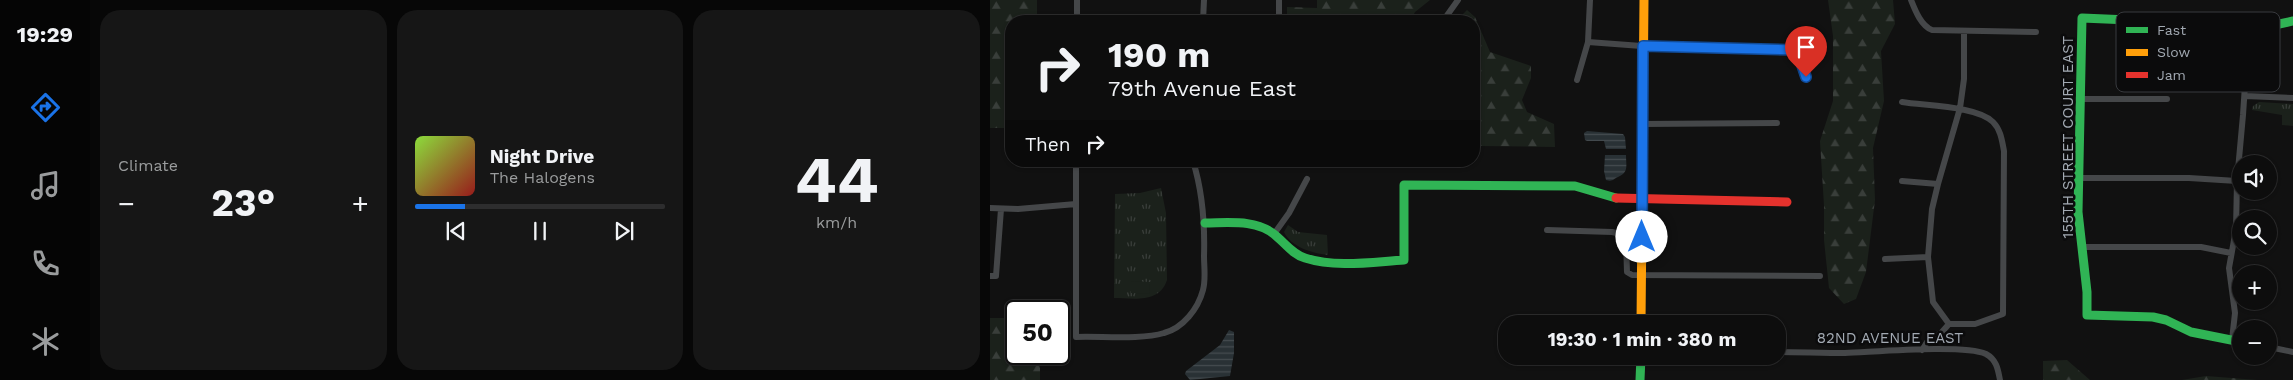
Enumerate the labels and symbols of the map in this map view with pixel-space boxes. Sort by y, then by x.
legend [2116,12,2280,92]
text: Fast [2157,22,2186,38]
pin [1785,26,1827,77]
street label: 155TH STREET COURT EAST [2059,36,2077,238]
text: Slow [2157,44,2190,60]
text: Jam [2157,67,2186,83]
position arrow [1615,210,1667,262]
speed limit sign: 50 [1005,300,1070,365]
street label: 82ND AVENUE EAST [1817,329,1963,347]

